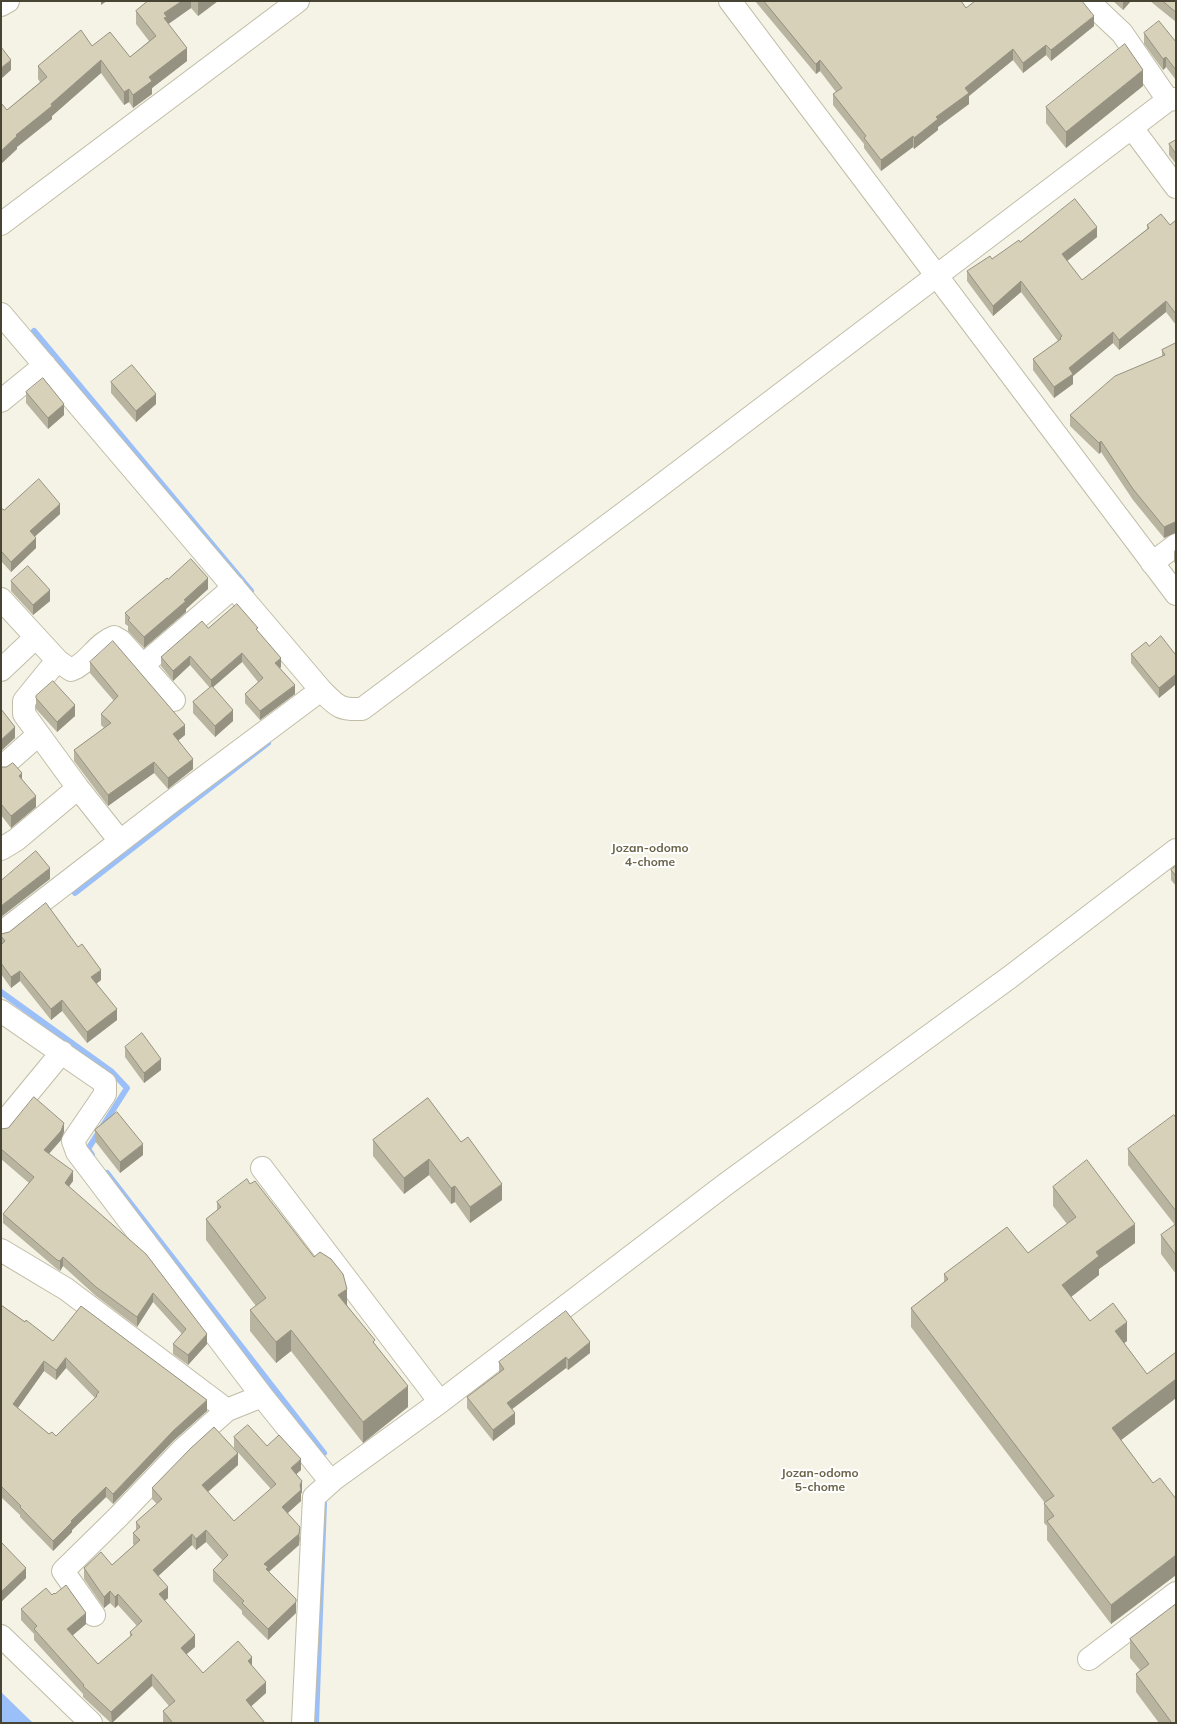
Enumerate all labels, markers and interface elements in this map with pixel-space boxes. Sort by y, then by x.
district label: Jozan-odomo 4-chome [611,841,689,869]
district label: Jozan-odomo 5-chome [781,1466,859,1494]

